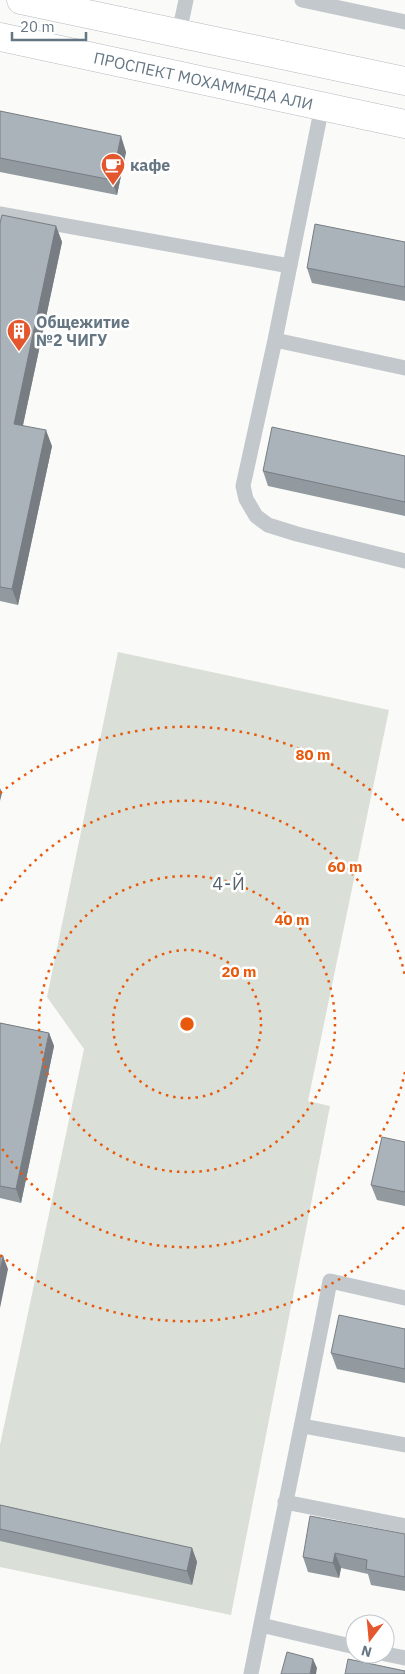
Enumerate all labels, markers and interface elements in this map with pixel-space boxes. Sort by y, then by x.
scale bar [12,10,86,42]
text: 20 m [20,17,55,36]
street label: ПРОСПЕКТ МОХАММЕДА АЛИ [92,47,315,114]
cafe icon: кафе [100,152,126,186]
place label: кафе [130,155,170,175]
place label: Общежитие №2 ЧИГУ [36,312,130,350]
building icon: Общежитие №2 ЧИГУ [6,318,32,352]
text: 80 m [296,745,330,764]
text: 60 m [328,857,362,876]
district label: 4-Й [212,872,246,895]
text: 40 m [275,910,309,929]
text: 20 m [222,962,256,981]
centre of rings [178,1015,196,1033]
north arrow [345,1614,395,1664]
text: N [359,1641,374,1662]

